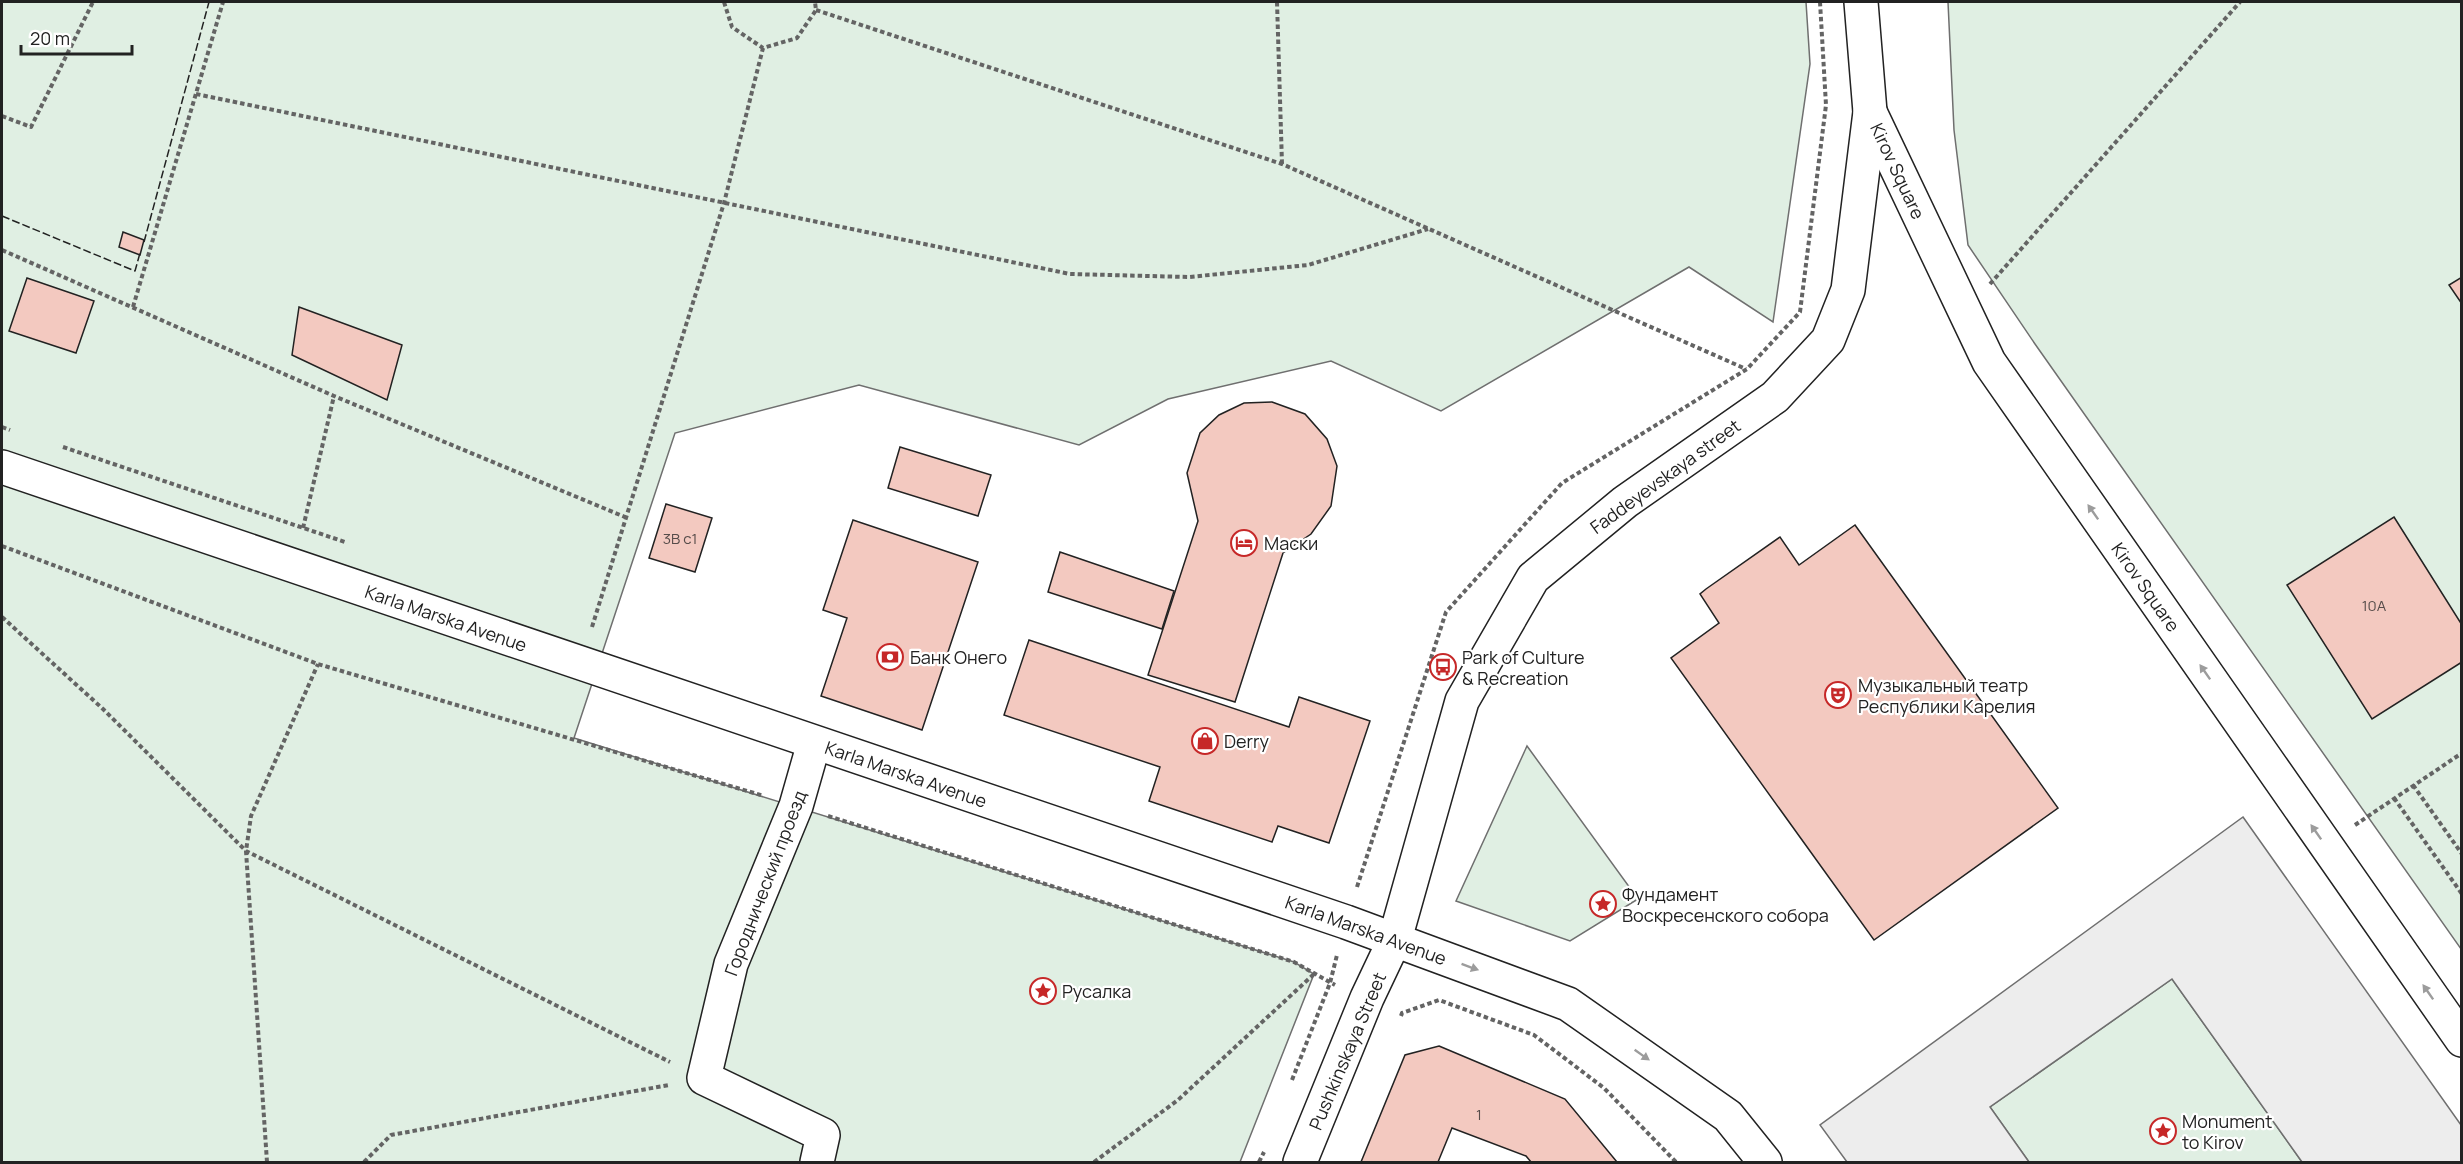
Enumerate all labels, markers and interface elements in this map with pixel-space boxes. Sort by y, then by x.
scale bar [21,18,132,56]
text: 20 m [30,26,70,50]
street label: Kirov Square [1865,119,1931,223]
street label: Faddeyevskaya street [1585,413,1745,539]
one-way arrow [2087,505,2099,521]
house number: 3В с1 [663,528,697,549]
hotel icon: Маски [1229,528,1259,558]
place label: Маски [1264,531,1318,555]
street label: Kirov Square [2106,538,2186,636]
street label: Karla Marska Avenue [362,579,530,657]
house number: 10А [2362,595,2387,616]
bank icon: Банк Онего [875,642,905,672]
place label: Банк Онего [910,645,1007,669]
place label: Park of Culture & Recreation [1462,645,1585,690]
bus stop icon: Park of Culture & Recreation [1428,652,1458,682]
one-way arrow [2200,664,2211,680]
place label: Музыкальный театр Республики Карелия [1858,673,2035,718]
theatre icon: Музыкальный театр Республики Карелия [1823,680,1853,710]
shop icon: Derry [1190,726,1220,756]
place label: Derry [1224,729,1269,753]
street label: Karla Marska Avenue [822,735,990,813]
street label: Городнический проезд [719,787,812,979]
one-way arrow [2311,824,2322,840]
place label: Фундамент Воскресенского собора [1622,882,1829,927]
place icon: Фундамент Воскресенского собора [1588,889,1618,919]
street label: Karla Marska Avenue [1282,890,1450,970]
one-way arrow [1461,962,1479,972]
street label: Pushkinskaya Street [1303,969,1391,1133]
place icon: Русалка [1028,976,1058,1006]
place label: Русалка [1062,979,1131,1003]
one-way arrow [2422,984,2434,1000]
one-way arrow [1633,1049,1649,1061]
house number: 1 [1476,1104,1482,1125]
place label: Monument to Kirov [2182,1109,2273,1154]
place icon: Monument to Kirov [2148,1116,2178,1146]

